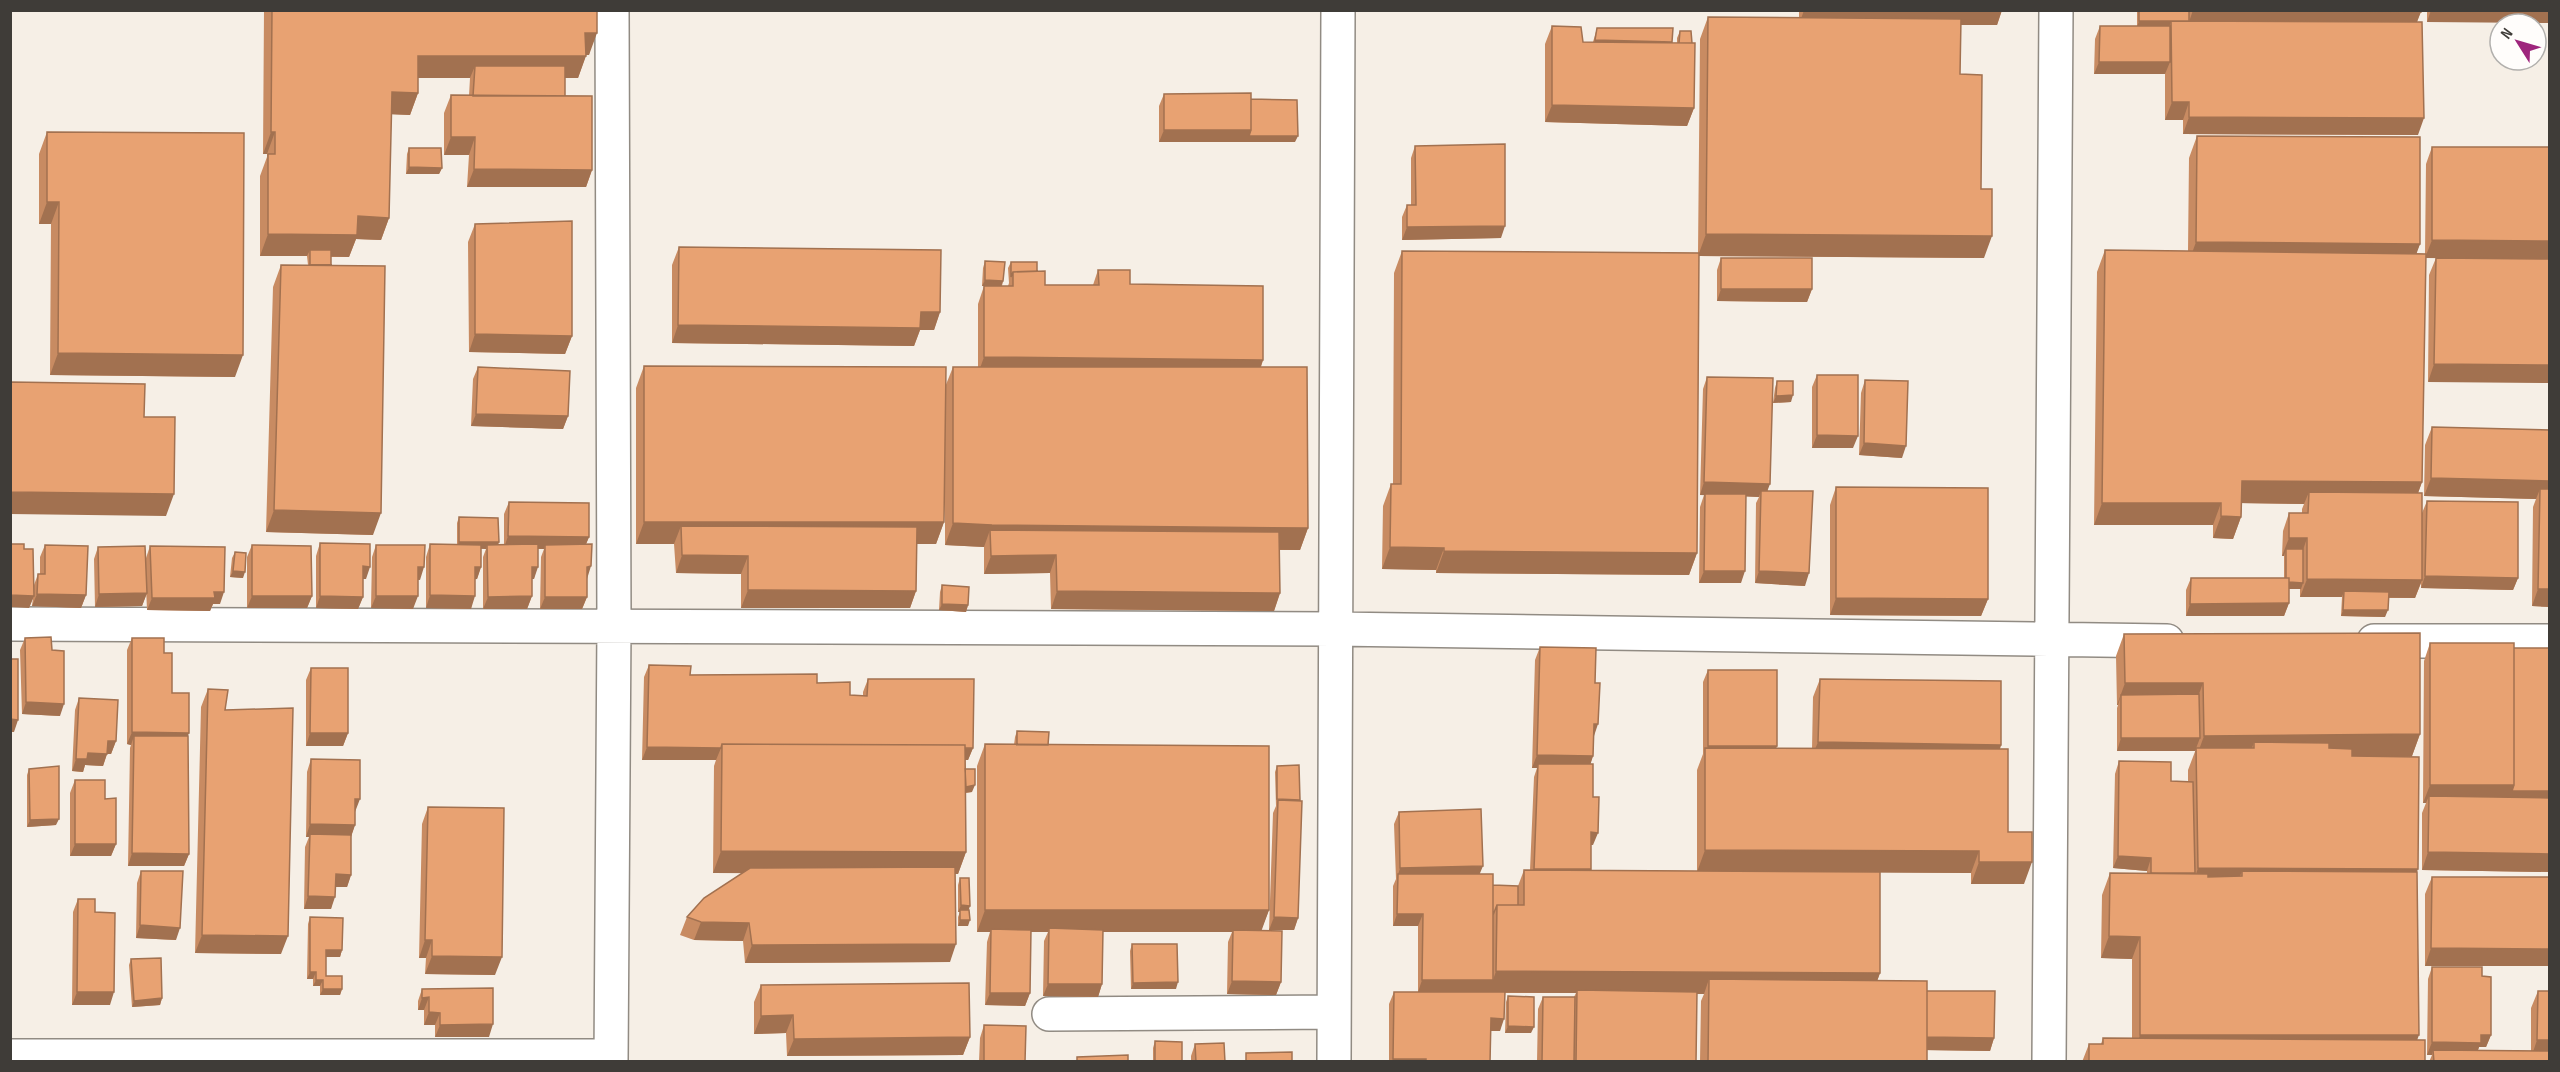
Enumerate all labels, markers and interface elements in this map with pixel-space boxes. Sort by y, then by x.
north arrow [2488,12,2548,72]
text: N [2497,25,2517,43]

